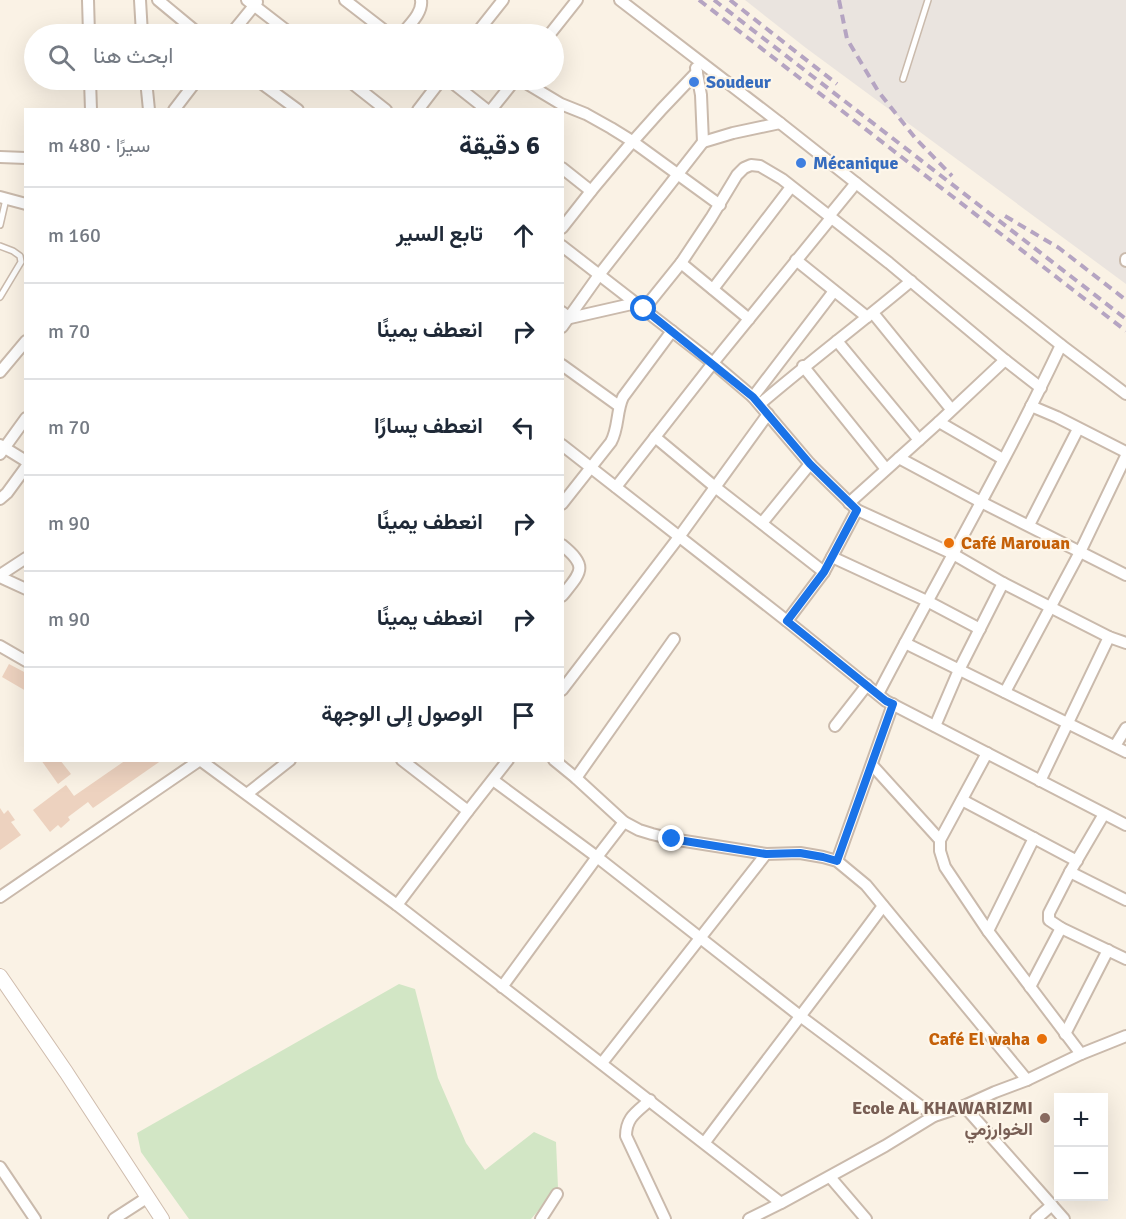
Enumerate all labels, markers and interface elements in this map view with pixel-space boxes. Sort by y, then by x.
search box [24,24,564,90]
icon: search [45,41,78,74]
text: ابحث هنا [93,42,173,69]
place label: Soudeur [706,71,772,93]
marker: Soudeur [687,75,701,89]
text: 6 دقيقة [459,130,540,162]
text: سيرًا · 480 m [48,133,150,158]
place label: Mécanique [813,152,898,174]
marker: Mécanique [794,156,808,170]
icon: ahead [507,219,540,252]
text: تابع السير [396,220,483,247]
text: 160 m [48,223,101,248]
route start [630,295,656,321]
icon: right [507,315,540,348]
text: انعطف يمينًا [377,316,483,343]
text: 70 m [48,319,90,344]
icon: left [507,411,540,444]
text: انعطف يسارًا [374,412,483,439]
text: 70 m [48,415,90,440]
icon: right [507,507,540,540]
text: انعطف يمينًا [377,508,483,535]
text: 90 m [48,511,90,536]
place label: Café Marouan [961,532,1070,554]
marker: Café Marouan [942,536,956,550]
icon: right [507,603,540,636]
text: انعطف يمينًا [377,604,483,631]
text: 90 m [48,607,90,632]
icon: arrive [507,699,540,732]
text: الوصول إلى الوجهة [321,700,483,727]
route end [658,825,684,851]
place label: Café El waha [929,1028,1030,1050]
marker: Café El waha [1035,1032,1049,1046]
map controls [1054,1093,1108,1201]
button: + [1054,1093,1108,1147]
place label: Ecole AL KHAWARIZMI الخوارزمي [852,1097,1033,1144]
marker: Ecole AL KHAWARIZMI الخوارزمي [1038,1111,1052,1125]
button: − [1054,1147,1108,1201]

